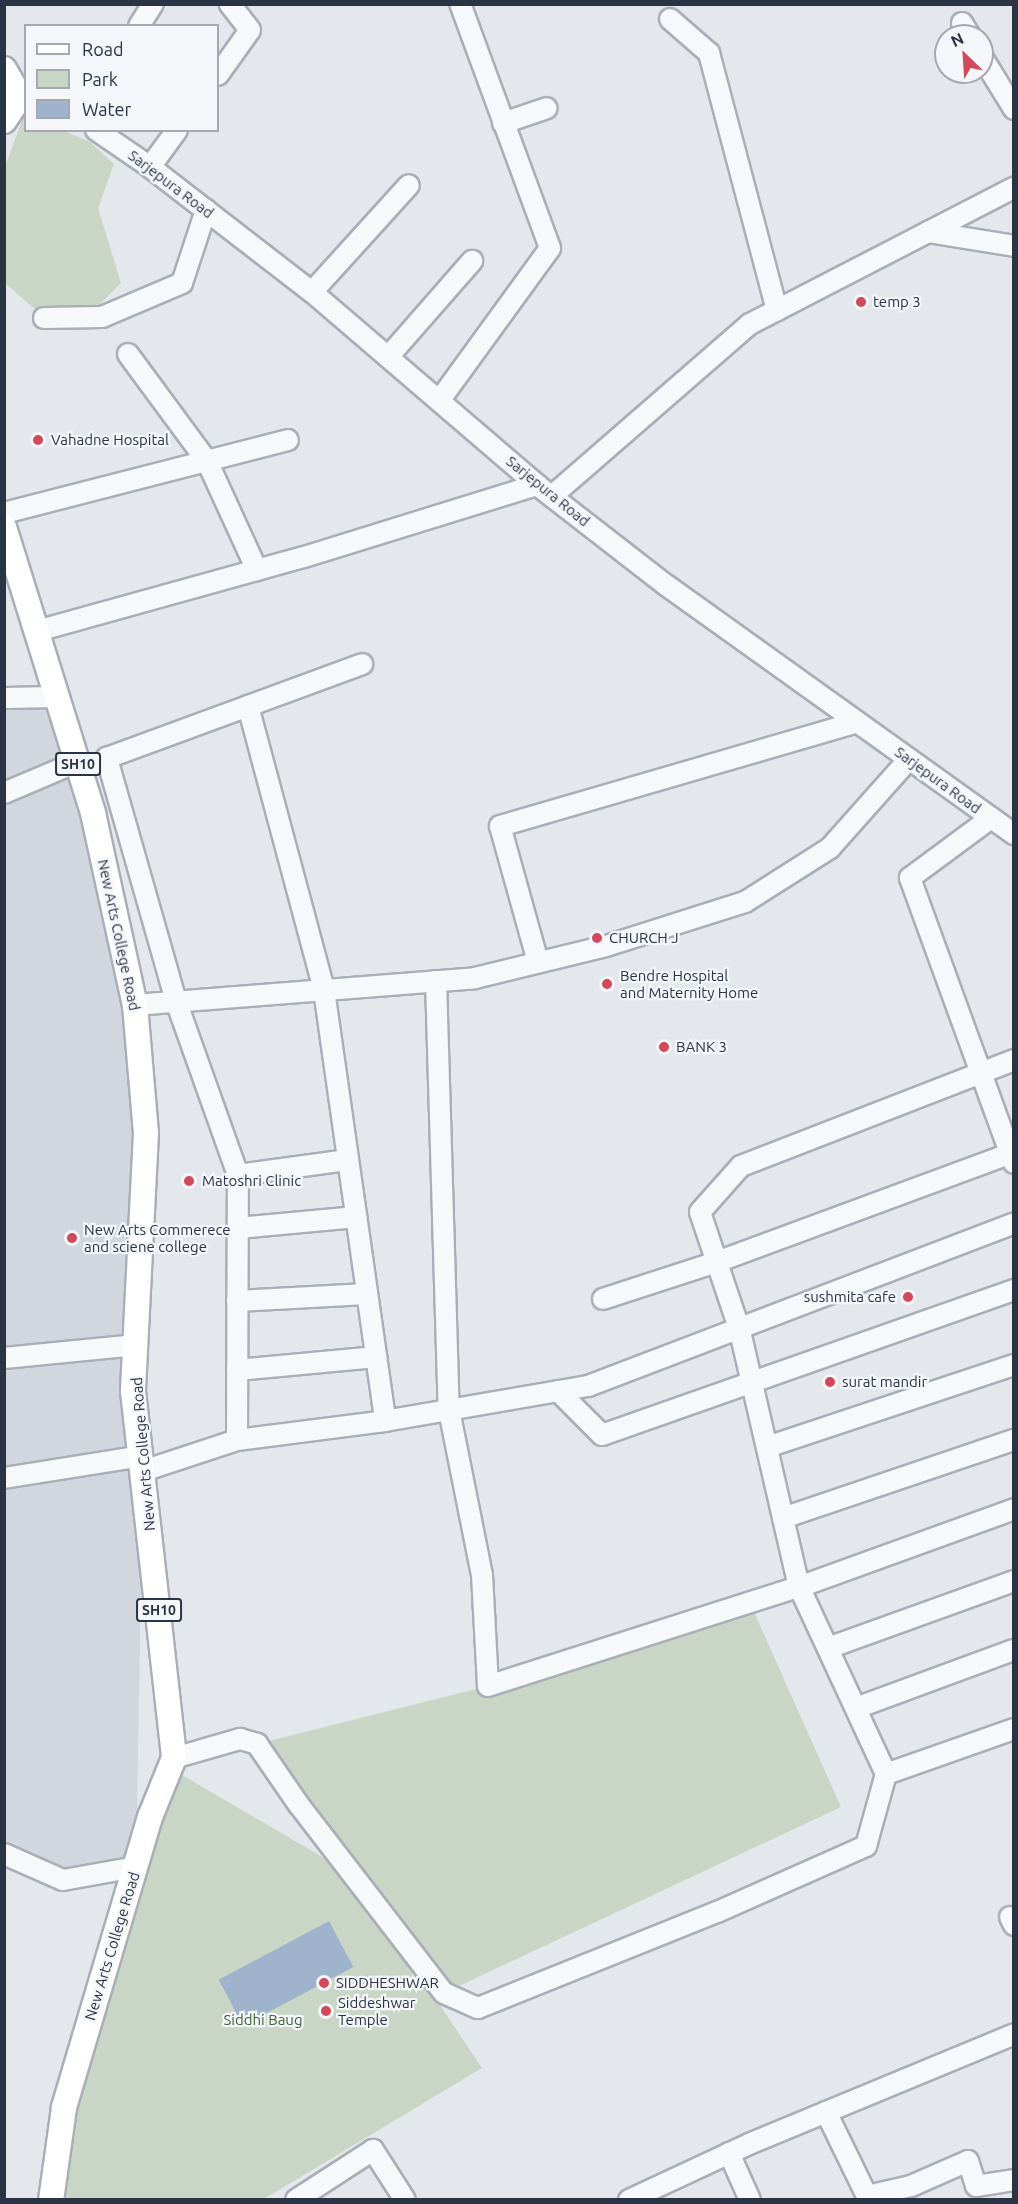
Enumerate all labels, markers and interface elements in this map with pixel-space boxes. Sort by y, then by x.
legend [24,24,219,132]
north arrow [934,24,994,84]
text: N [948,29,966,50]
text: Road [82,39,124,59]
text: Park [82,69,118,89]
text: Water [82,99,131,119]
street label: Sarjepura Road [125,146,217,222]
place label: temp 3 [873,293,921,311]
marker: temp 3 [854,295,868,309]
marker: Vahadne Hospital [29,431,47,449]
place label: Vahadne Hospital [51,431,169,449]
street label: Sarjepura Road [503,452,593,530]
street label: Sarjepura Road [891,743,985,817]
road number: SH10 [54,753,102,775]
street label: New Arts College Road [94,858,144,1012]
place label: CHURCH J [609,929,679,947]
marker: CHURCH J [590,931,604,945]
place label: Bendre Hospital and Maternity Home [620,966,758,1001]
marker: Bendre Hospital and Maternity Home [598,975,616,993]
place label: BANK 3 [676,1038,727,1056]
marker: BANK 3 [657,1040,671,1054]
marker: Matoshri Clinic [180,1172,198,1190]
place label: Matoshri Clinic [202,1172,301,1190]
place label: New Arts Commerece and sciene college [84,1220,231,1255]
marker: New Arts Commerece and sciene college [65,1231,79,1245]
place label: sushmita cafe [804,1288,896,1306]
marker: sushmita cafe [901,1290,915,1304]
place label: surat mandir [842,1373,927,1391]
marker: surat mandir [823,1375,837,1389]
street label: New Arts College Road [127,1376,159,1532]
road number: SH10 [135,1599,183,1621]
street label: New Arts College Road [81,1870,143,2022]
place label: SIDDHESHWAR [336,1974,439,1992]
marker: SIDDHESHWAR [317,1976,331,1990]
place label: Siddeshwar Temple [338,1993,415,2028]
marker: Siddeshwar Temple [319,2004,333,2018]
park label: Siddhi Baug [223,2011,303,2029]

